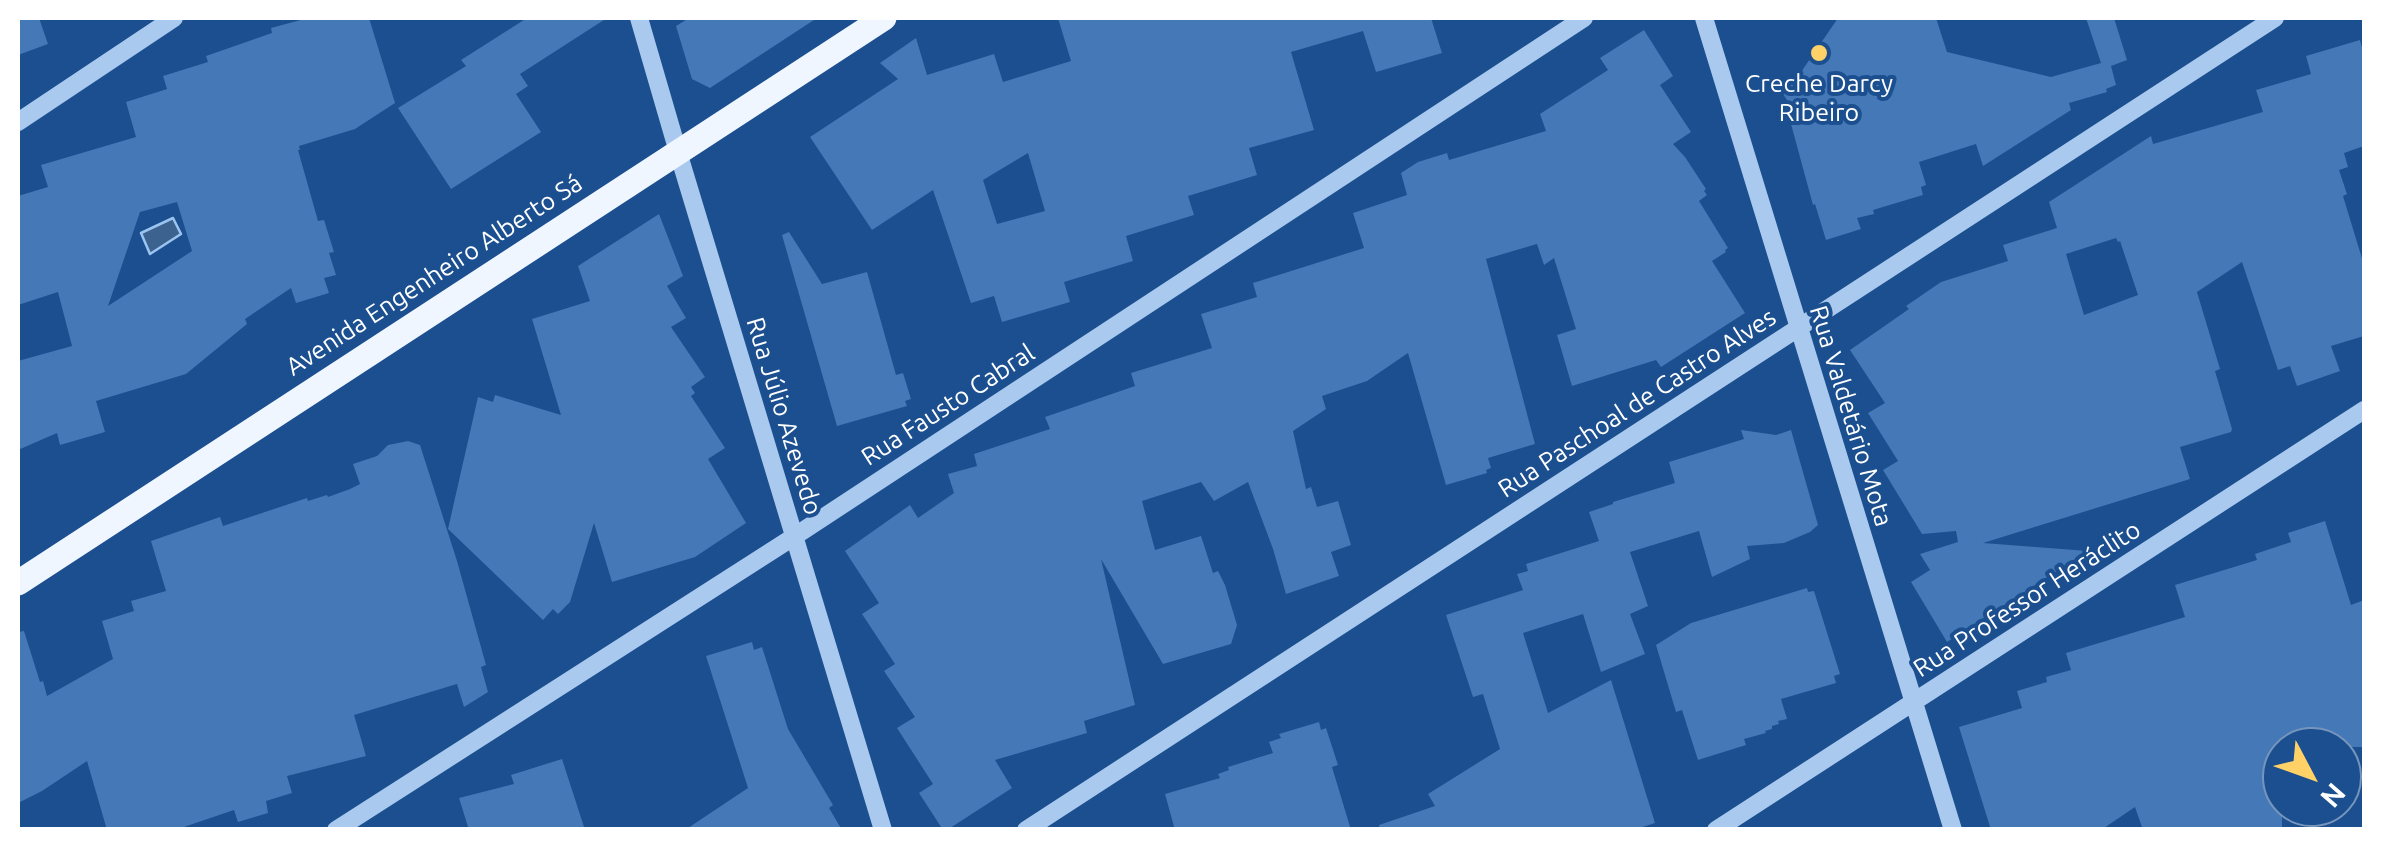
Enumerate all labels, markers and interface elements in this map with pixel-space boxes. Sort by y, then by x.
marker: Creche Darcy Ribeiro [1808,42,1830,64]
place label: Creche Darcy Ribeiro [1745,69,1893,128]
street label: Avenida Engenheiro Alberto Sá [280,168,588,382]
street label: Rua Paschoal de Castro Alves [1493,302,1781,504]
street label: Rua Valdetário Mota [1803,302,1899,530]
street label: Rua Júlio Azevedo [740,314,828,518]
street label: Rua Fausto Cabral [856,338,1040,472]
street label: Rua Professor Heráclito [1908,514,2146,684]
north arrow [2262,727,2362,827]
text: N [2315,778,2352,814]

